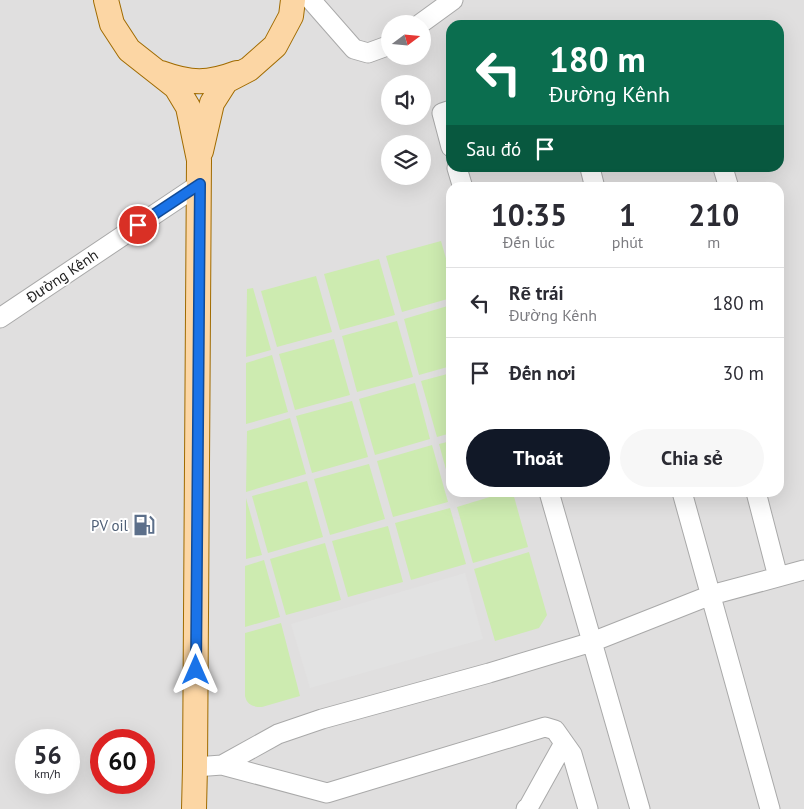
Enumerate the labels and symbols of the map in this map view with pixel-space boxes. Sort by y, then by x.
north arrow [381,15,431,65]
pin [117,204,159,246]
street label: Đường Kênh [22,245,102,307]
fuel station icon: PV oil [131,512,157,538]
place label: PV oil [91,516,129,535]
position arrow [169,643,221,695]
speed limit sign: 60 [90,729,155,794]

